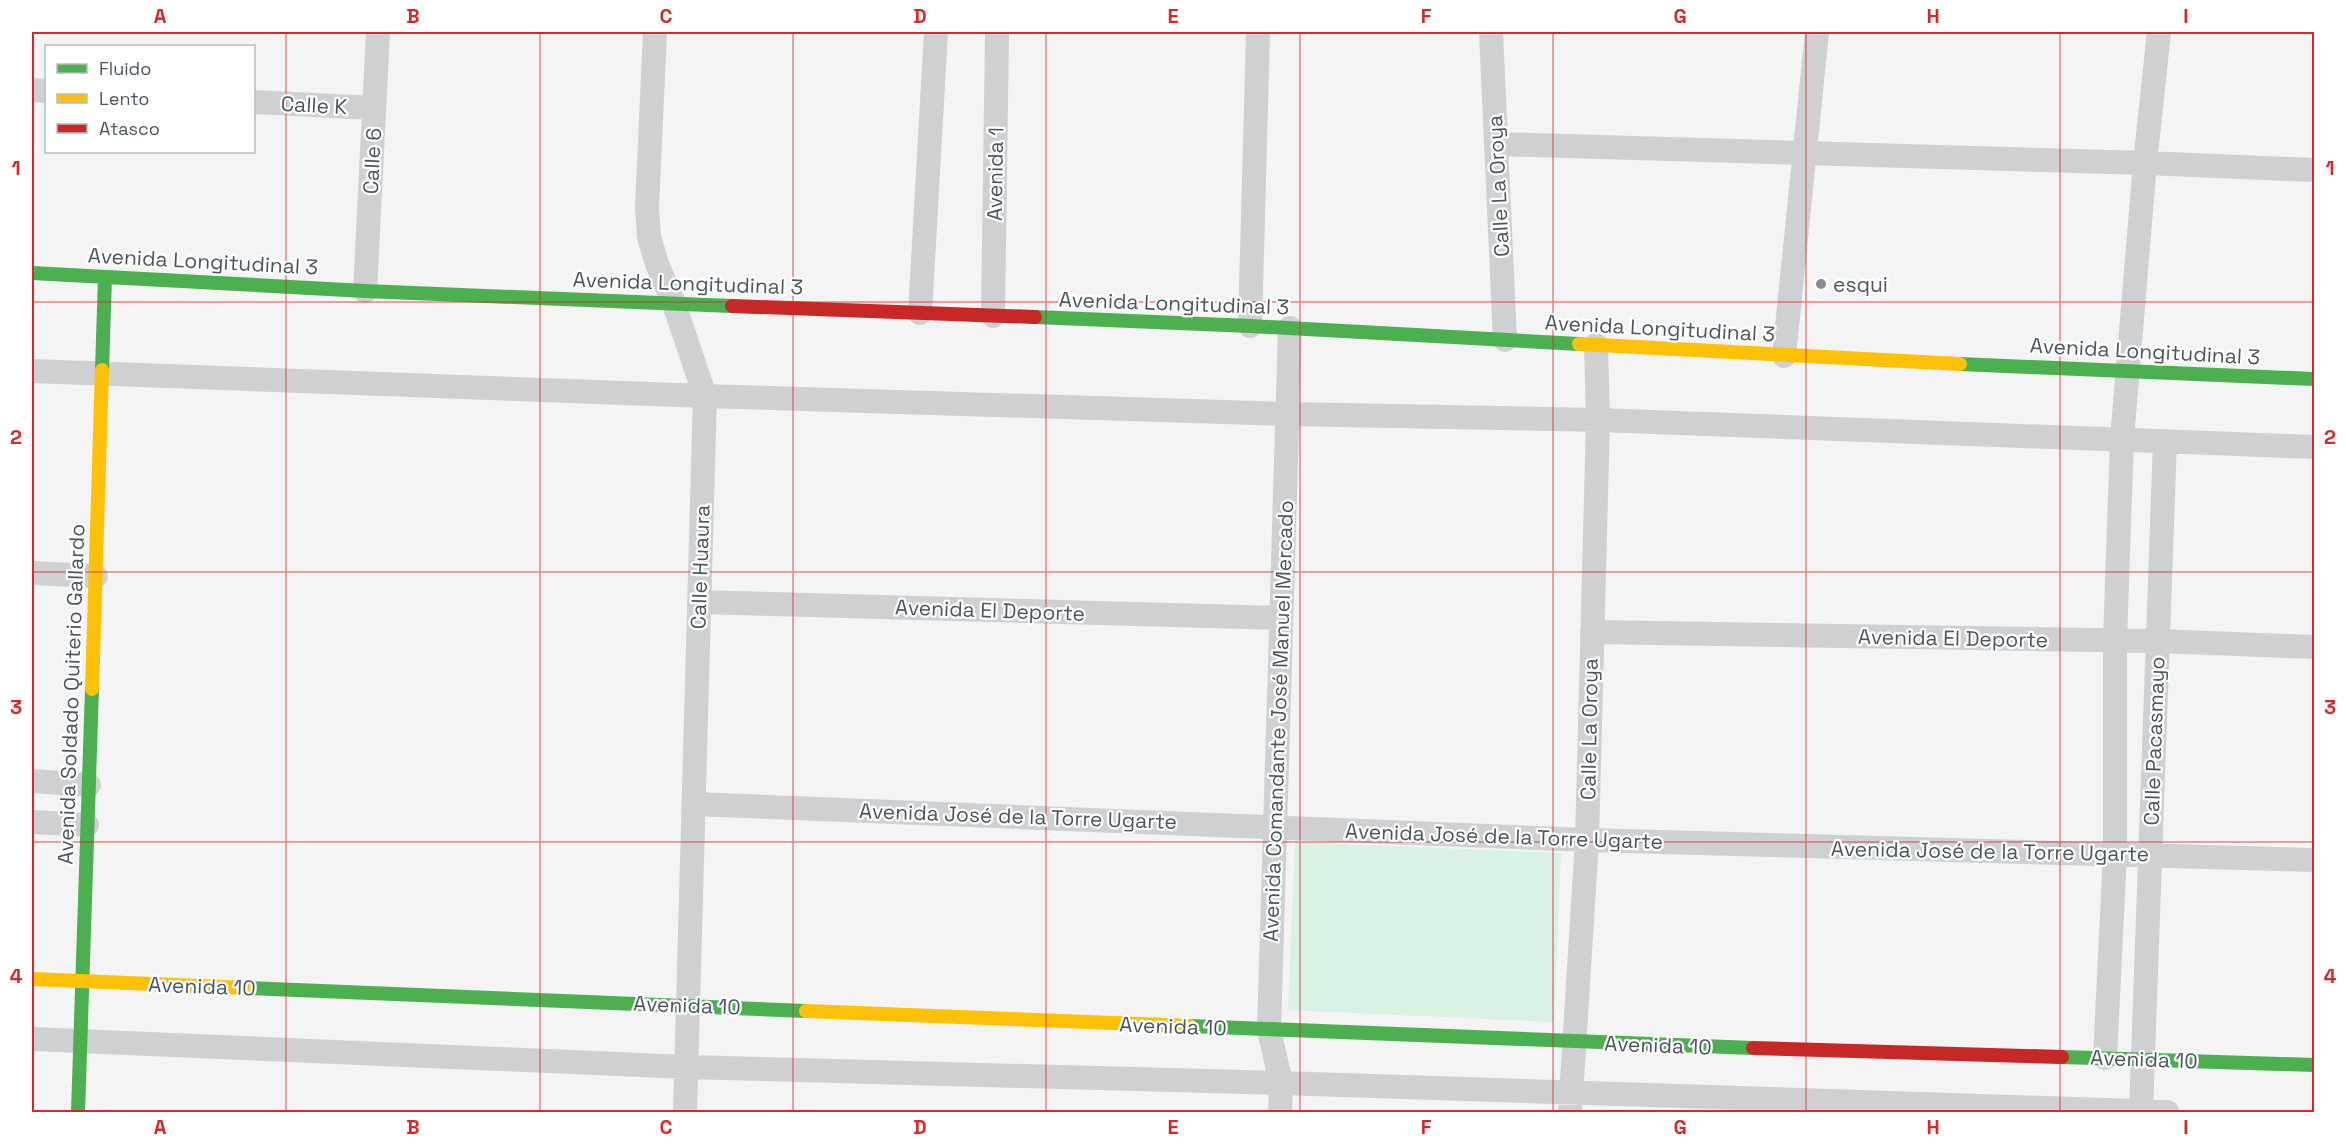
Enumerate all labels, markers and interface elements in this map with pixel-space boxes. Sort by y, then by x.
text: A [154,3,167,29]
text: B [406,3,420,29]
text: C [660,3,673,29]
text: D [913,3,927,29]
text: E [1167,3,1179,29]
text: F [1421,3,1432,29]
text: G [1673,3,1687,29]
text: H [1926,3,1940,29]
text: I [2183,3,2189,29]
legend [45,45,255,153]
text: Fluido [99,57,151,80]
text: Lento [99,87,149,110]
street label: Calle K [280,90,348,120]
street label: Calle La Oroya [1481,114,1515,258]
text: Atasco [99,117,160,140]
street label: Calle 6 [357,127,387,195]
street label: Avenida 1 [981,127,1009,221]
text: 1 [11,155,21,181]
text: 1 [2325,155,2335,181]
street label: Avenida Longitudinal 3 [87,241,319,281]
street label: Avenida Longitudinal 3 [572,265,804,301]
place label: esqui [1833,271,1888,298]
marker: esqui [1814,277,1828,291]
street label: Avenida Longitudinal 3 [1058,285,1290,321]
street label: Avenida Longitudinal 3 [1544,308,1776,348]
street label: Avenida Longitudinal 3 [2029,331,2261,371]
text: 2 [10,424,22,450]
text: 2 [2324,424,2336,450]
street label: Avenida Comandante José Manuel Mercado [1257,500,1299,942]
street label: Calle Huaura [684,504,716,630]
street label: Avenida Soldado Quiterio Gallardo [52,523,90,865]
street label: Avenida El Deporte [895,593,1085,627]
street label: Avenida El Deporte [1858,623,2048,653]
street label: Calle Pacasmayo [2138,656,2170,826]
street label: Calle La Oroya [1574,658,1604,800]
text: 3 [10,694,22,720]
text: 3 [2324,694,2336,720]
street label: Avenida José de la Torre Ugarte [859,797,1177,835]
street label: Avenida José de la Torre Ugarte [1345,817,1663,855]
street label: Avenida José de la Torre Ugarte [1831,835,2149,867]
text: 4 [10,963,23,989]
text: 4 [2324,963,2337,989]
street label: Avenida 10 [148,971,256,1001]
street label: Avenida 10 [633,990,741,1020]
street label: Avenida 10 [1119,1011,1227,1041]
street label: Avenida 10 [1604,1030,1712,1060]
street label: Avenida 10 [2090,1044,2198,1074]
text: A [154,1114,167,1140]
text: B [406,1114,420,1140]
text: C [660,1114,673,1140]
text: D [913,1114,927,1140]
text: E [1167,1114,1179,1140]
text: F [1421,1114,1432,1140]
text: G [1673,1114,1687,1140]
text: H [1926,1114,1940,1140]
text: I [2183,1114,2189,1140]

